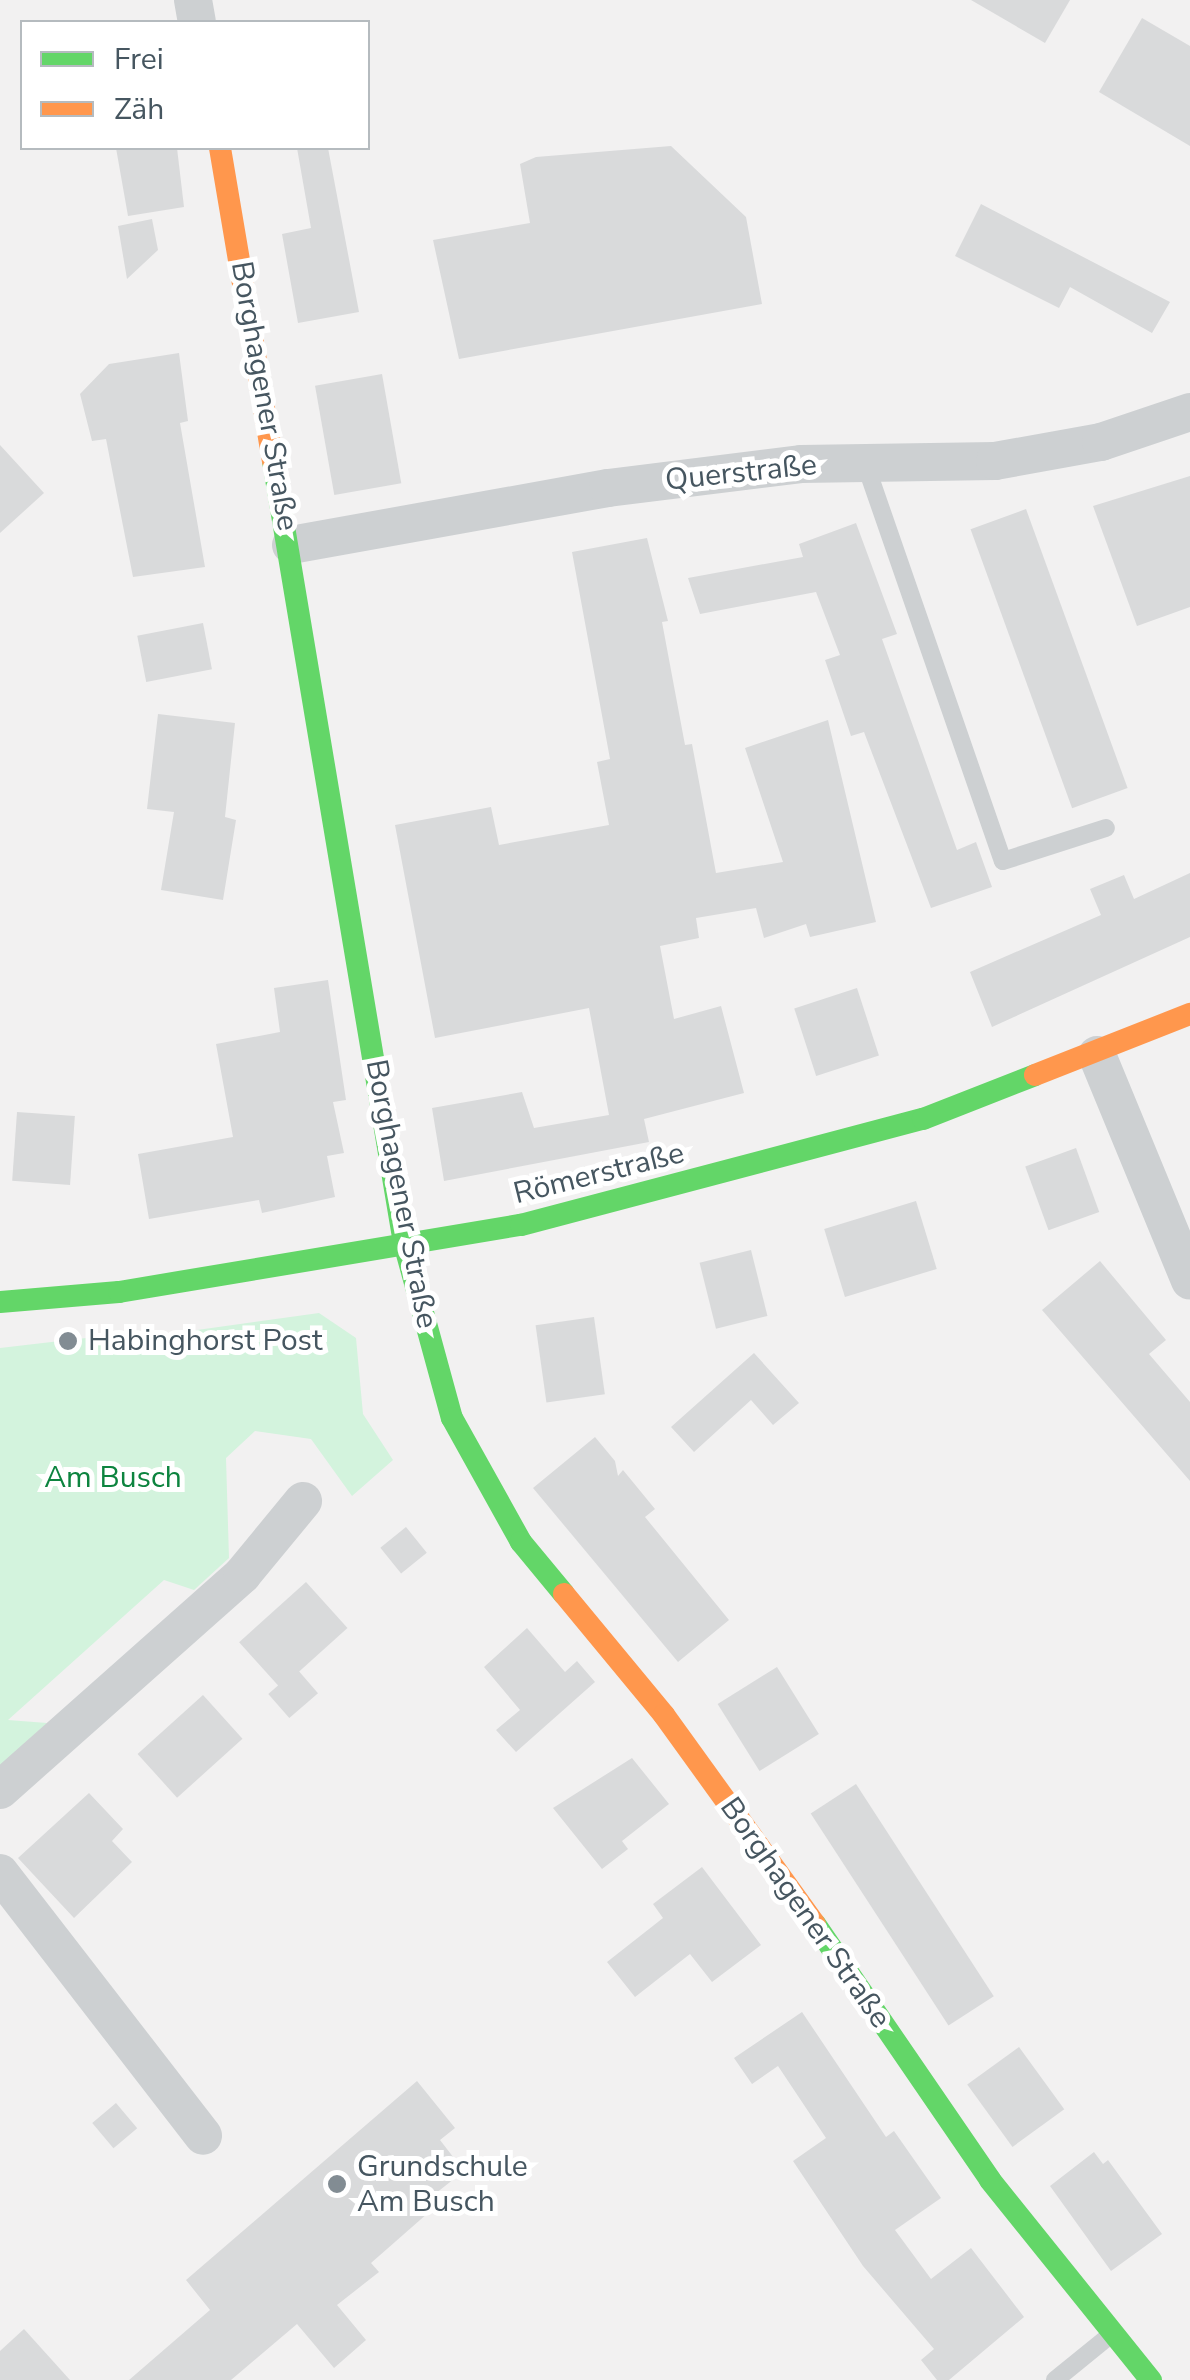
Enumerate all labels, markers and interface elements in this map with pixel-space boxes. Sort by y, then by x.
legend [20,20,370,150]
text: Frei [114,39,164,80]
text: Zäh [114,89,164,130]
street label: Borghagener Straße [223,259,305,533]
street label: Querstraße [664,447,818,499]
street label: Borghagener Straße [357,1057,445,1331]
street label: Römerstraße [510,1135,688,1213]
place label: Habinghorst Post [88,1323,322,1359]
marker: Habinghorst Post [57,1330,79,1352]
park label: Am Busch [44,1460,182,1496]
street label: Borghagener Straße [712,1791,898,2035]
place label: Grundschule Am Busch [357,2149,528,2220]
marker: Grundschule Am Busch [326,2173,348,2195]

